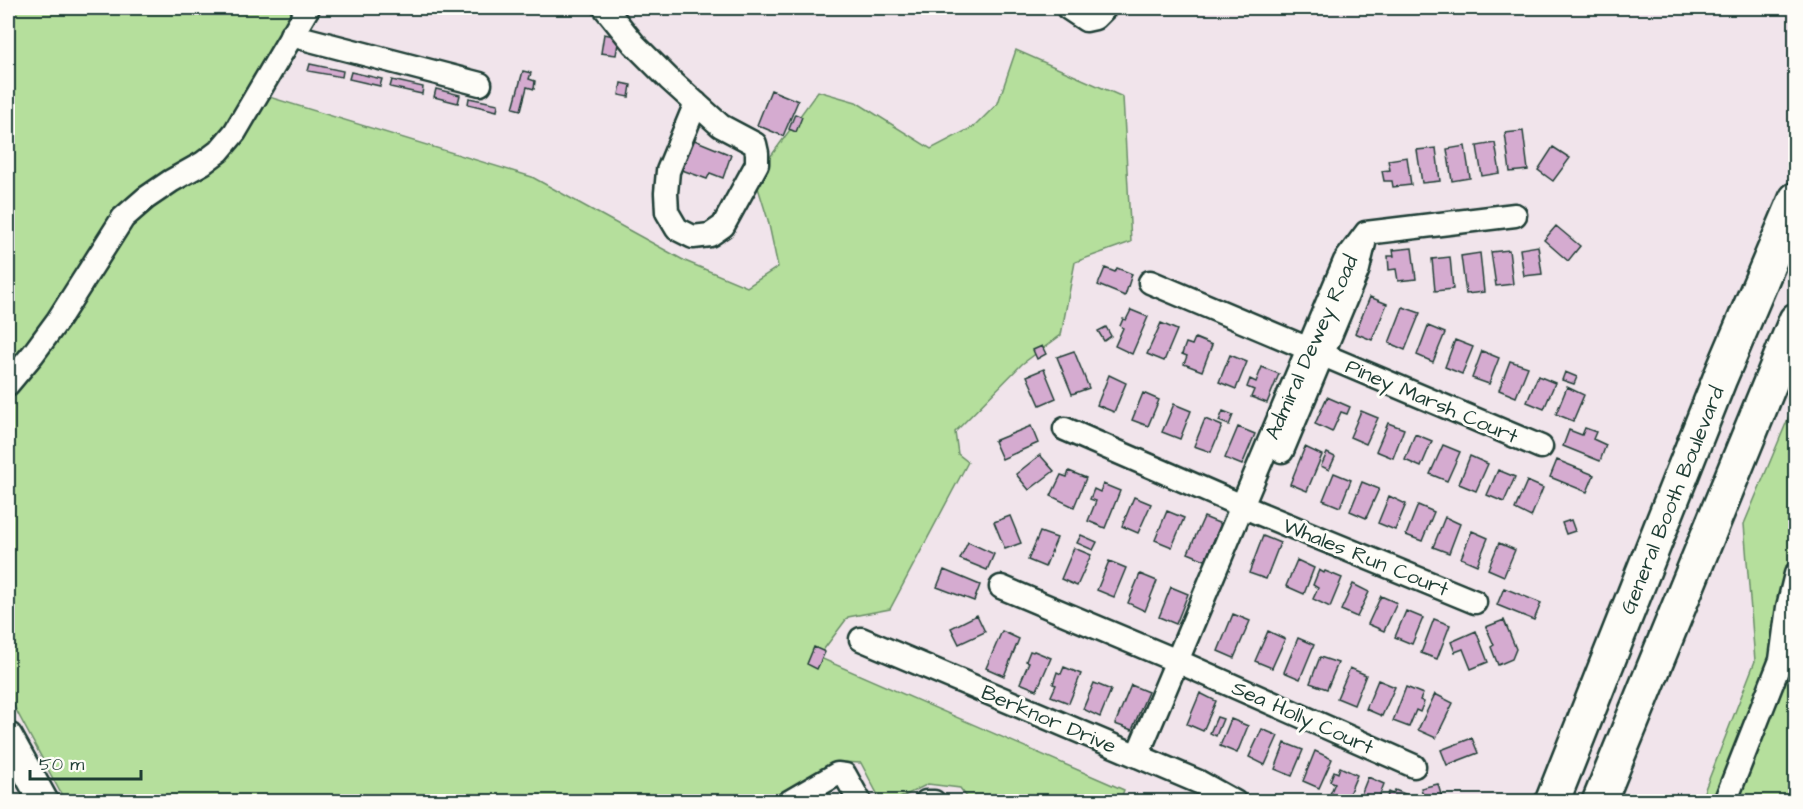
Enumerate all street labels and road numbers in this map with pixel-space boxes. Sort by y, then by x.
street label: Admiral Dewey Road [1258,250,1367,445]
street label: Piney Marsh Court [1340,352,1523,453]
street label: General Booth Boulevard [1613,382,1732,619]
street label: Whales Run Court [1279,511,1453,604]
street label: Sea Holly Court [1226,673,1379,764]
street label: Berknor Drive [977,678,1121,761]

